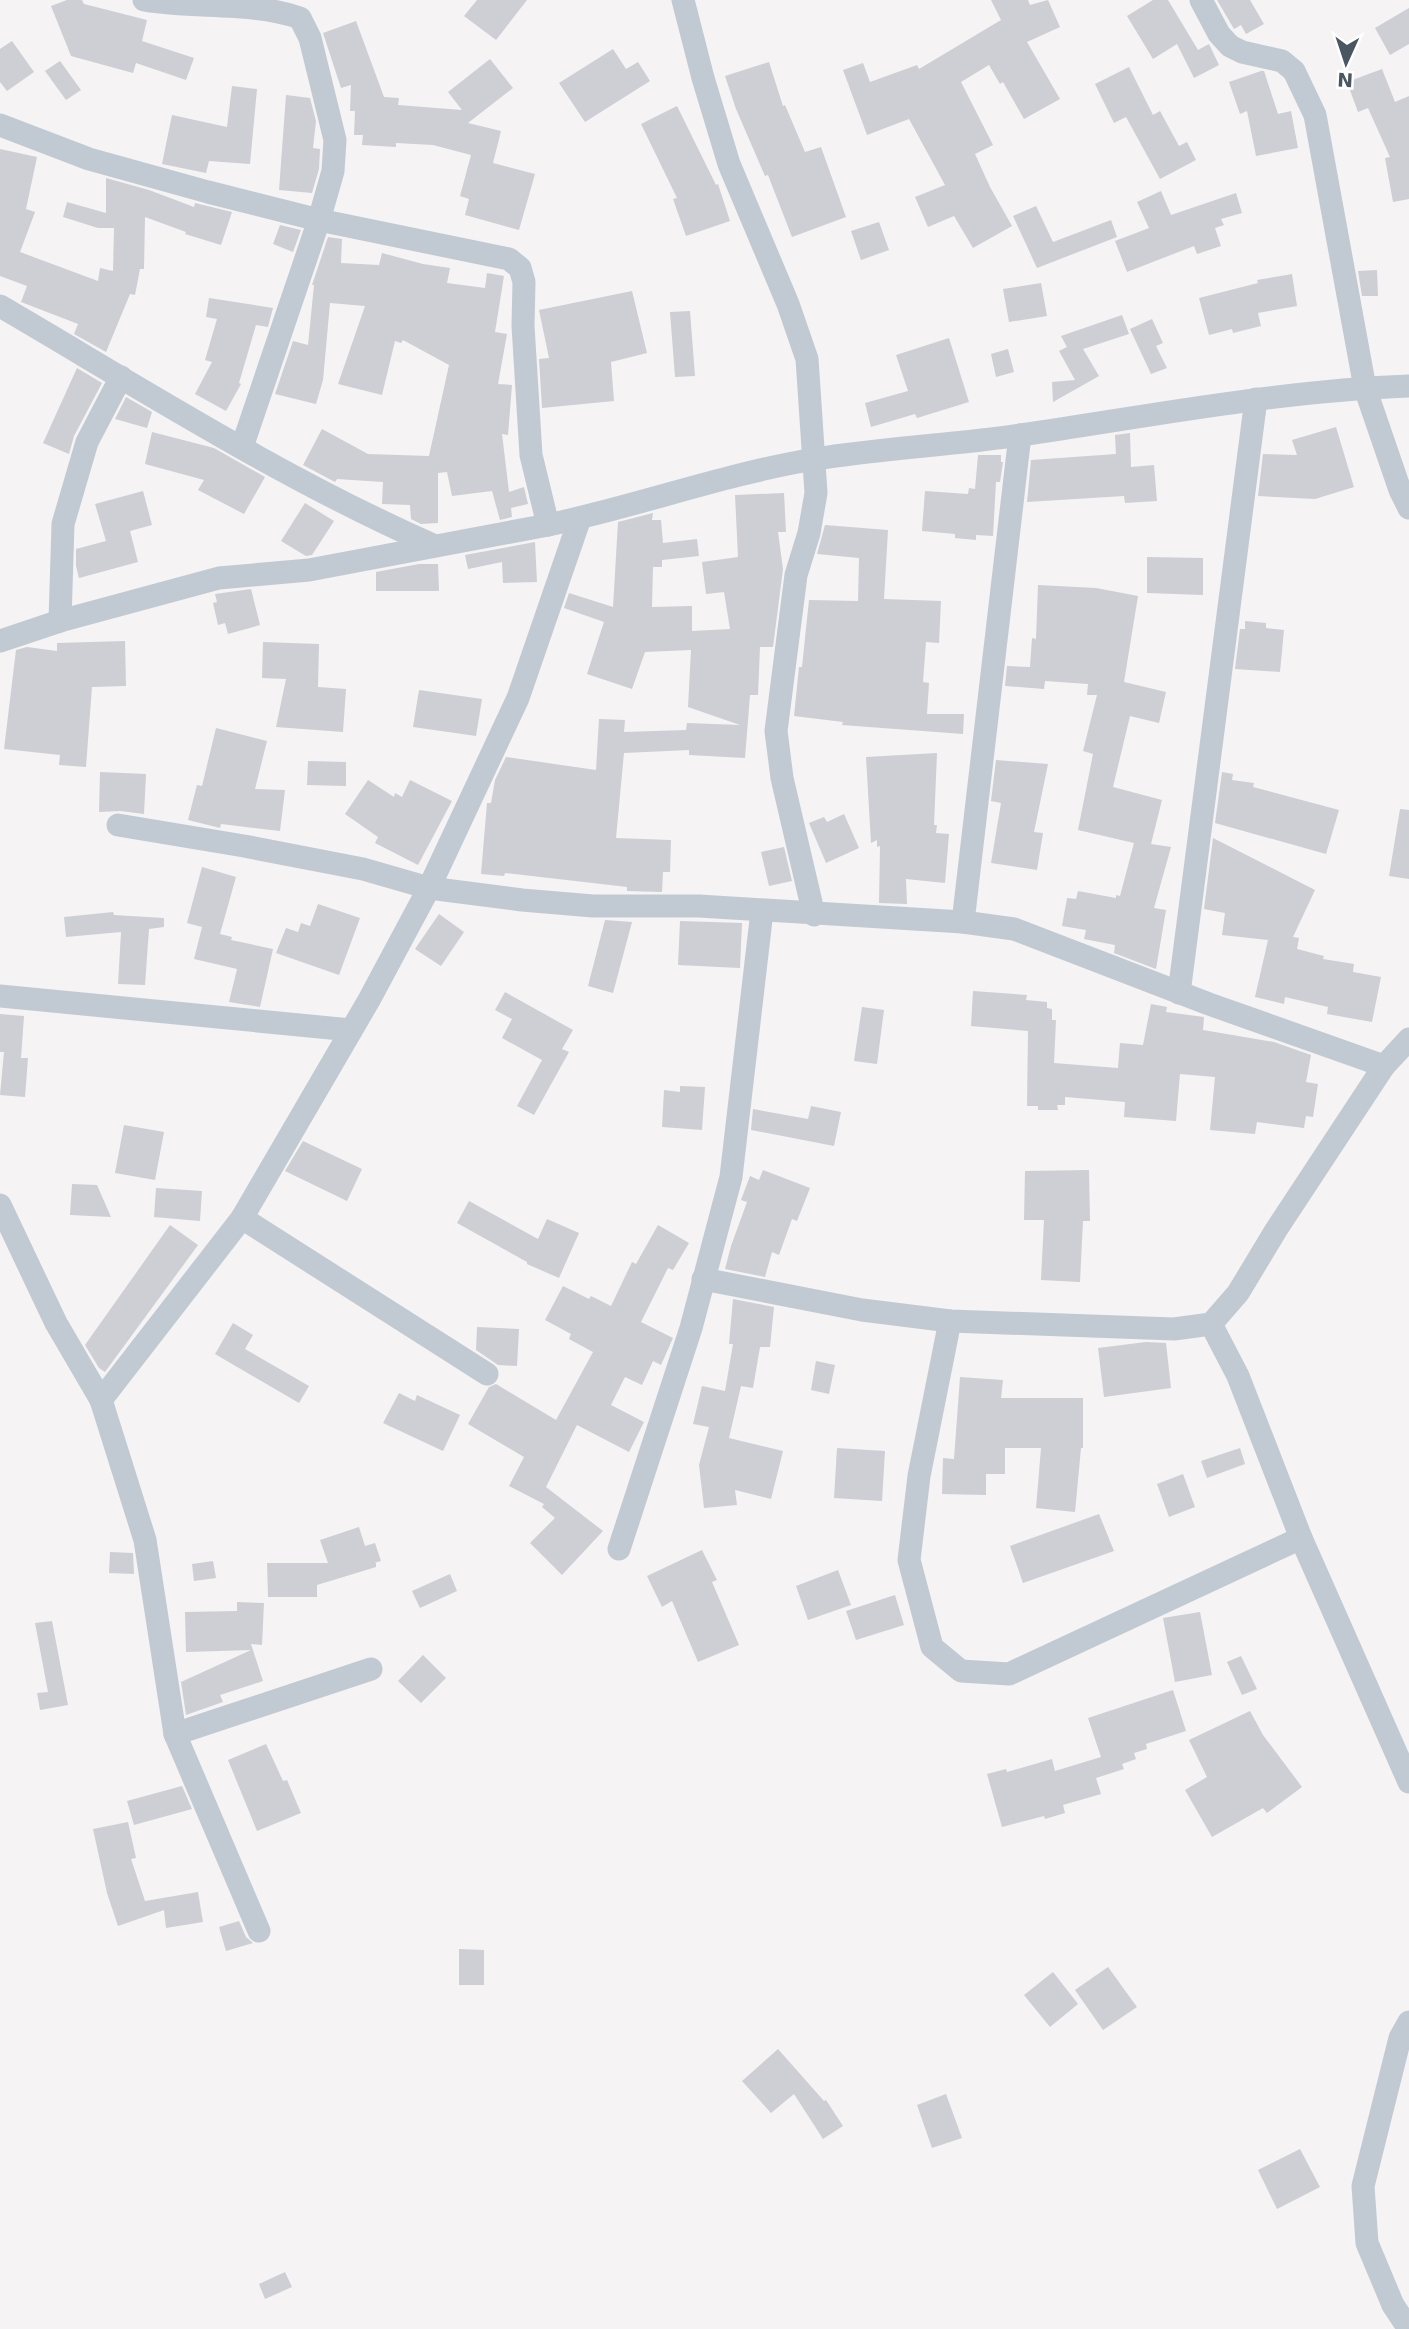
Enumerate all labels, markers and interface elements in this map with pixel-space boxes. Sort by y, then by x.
north arrow [1311,28,1381,98]
text: N [1337,69,1354,91]

